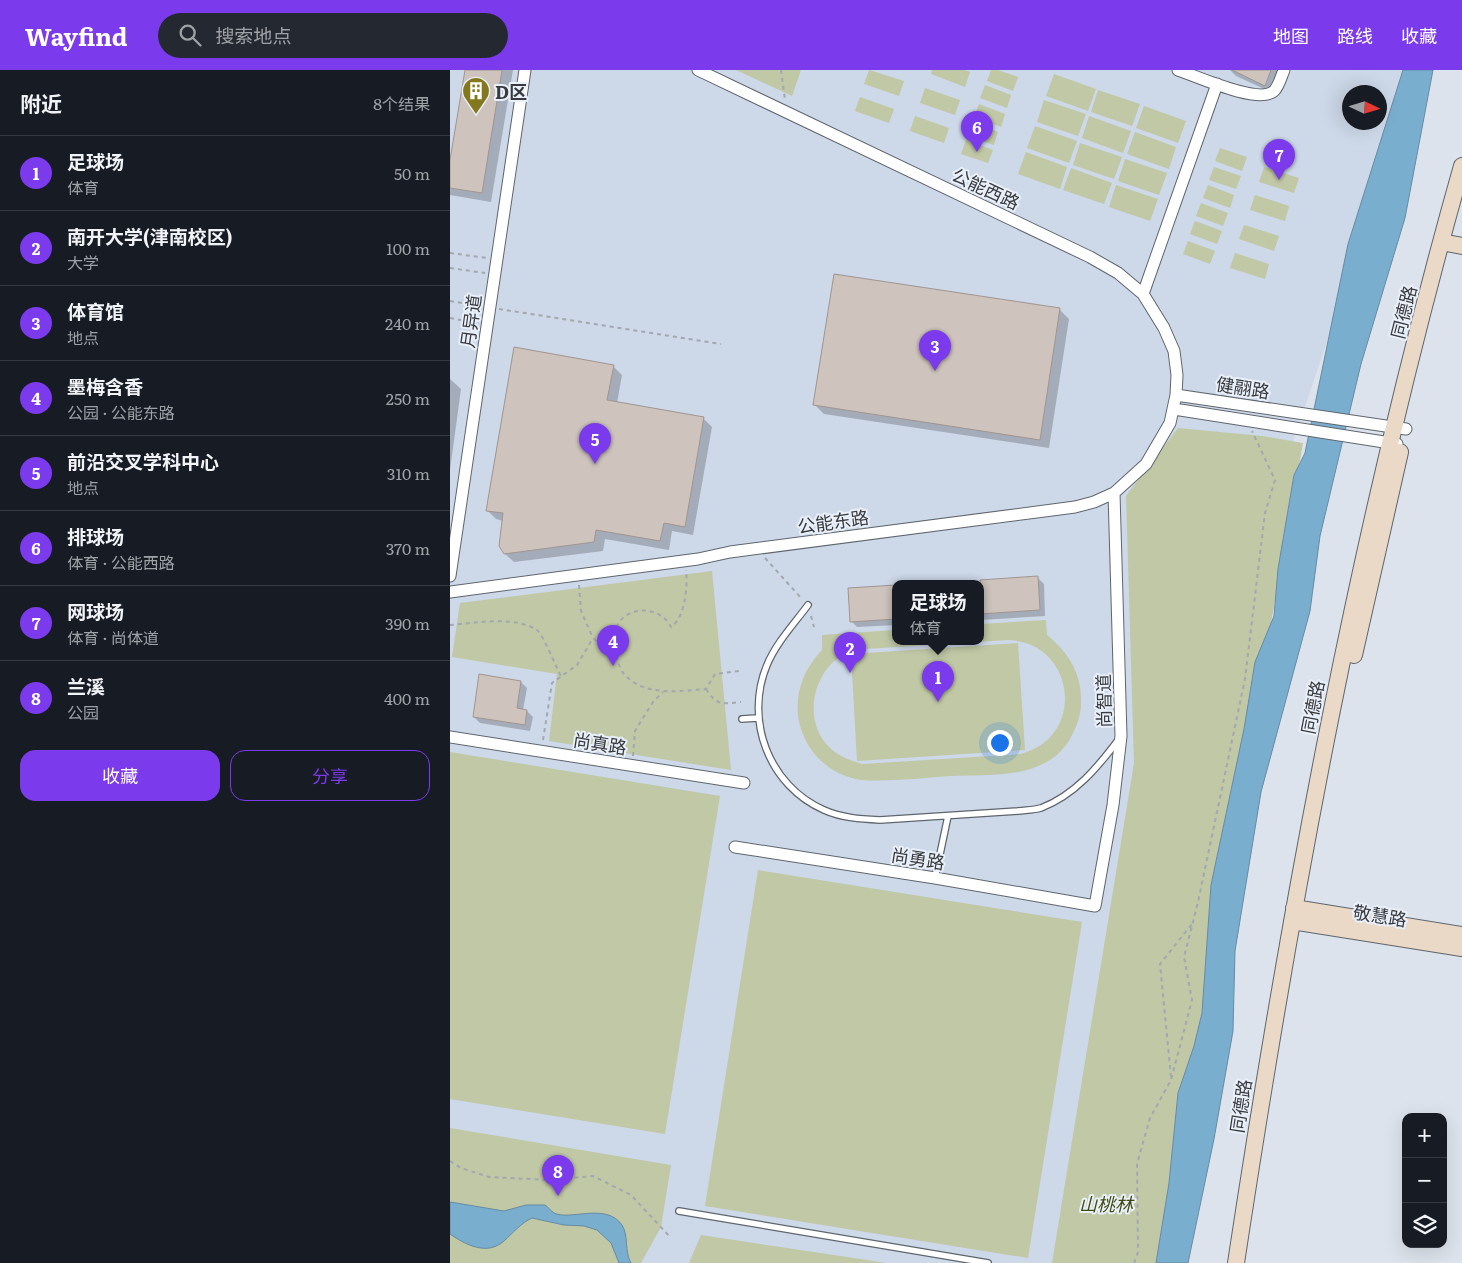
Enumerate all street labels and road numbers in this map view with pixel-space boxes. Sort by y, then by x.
street label: 公能西路 [948,161,1024,215]
street label: 同德路 [1383,283,1423,341]
street label: 月异道 [453,292,487,350]
street label: 健翮路 [1214,369,1272,405]
street label: 公能东路 [795,503,871,539]
street label: 尚智道 [1089,674,1117,728]
street label: 同德路 [1294,678,1330,736]
street label: 尚真路 [571,725,629,761]
street label: 尚勇路 [889,840,947,876]
street label: 敬慧路 [1351,897,1409,933]
street label: 同德路 [1222,1077,1258,1135]

